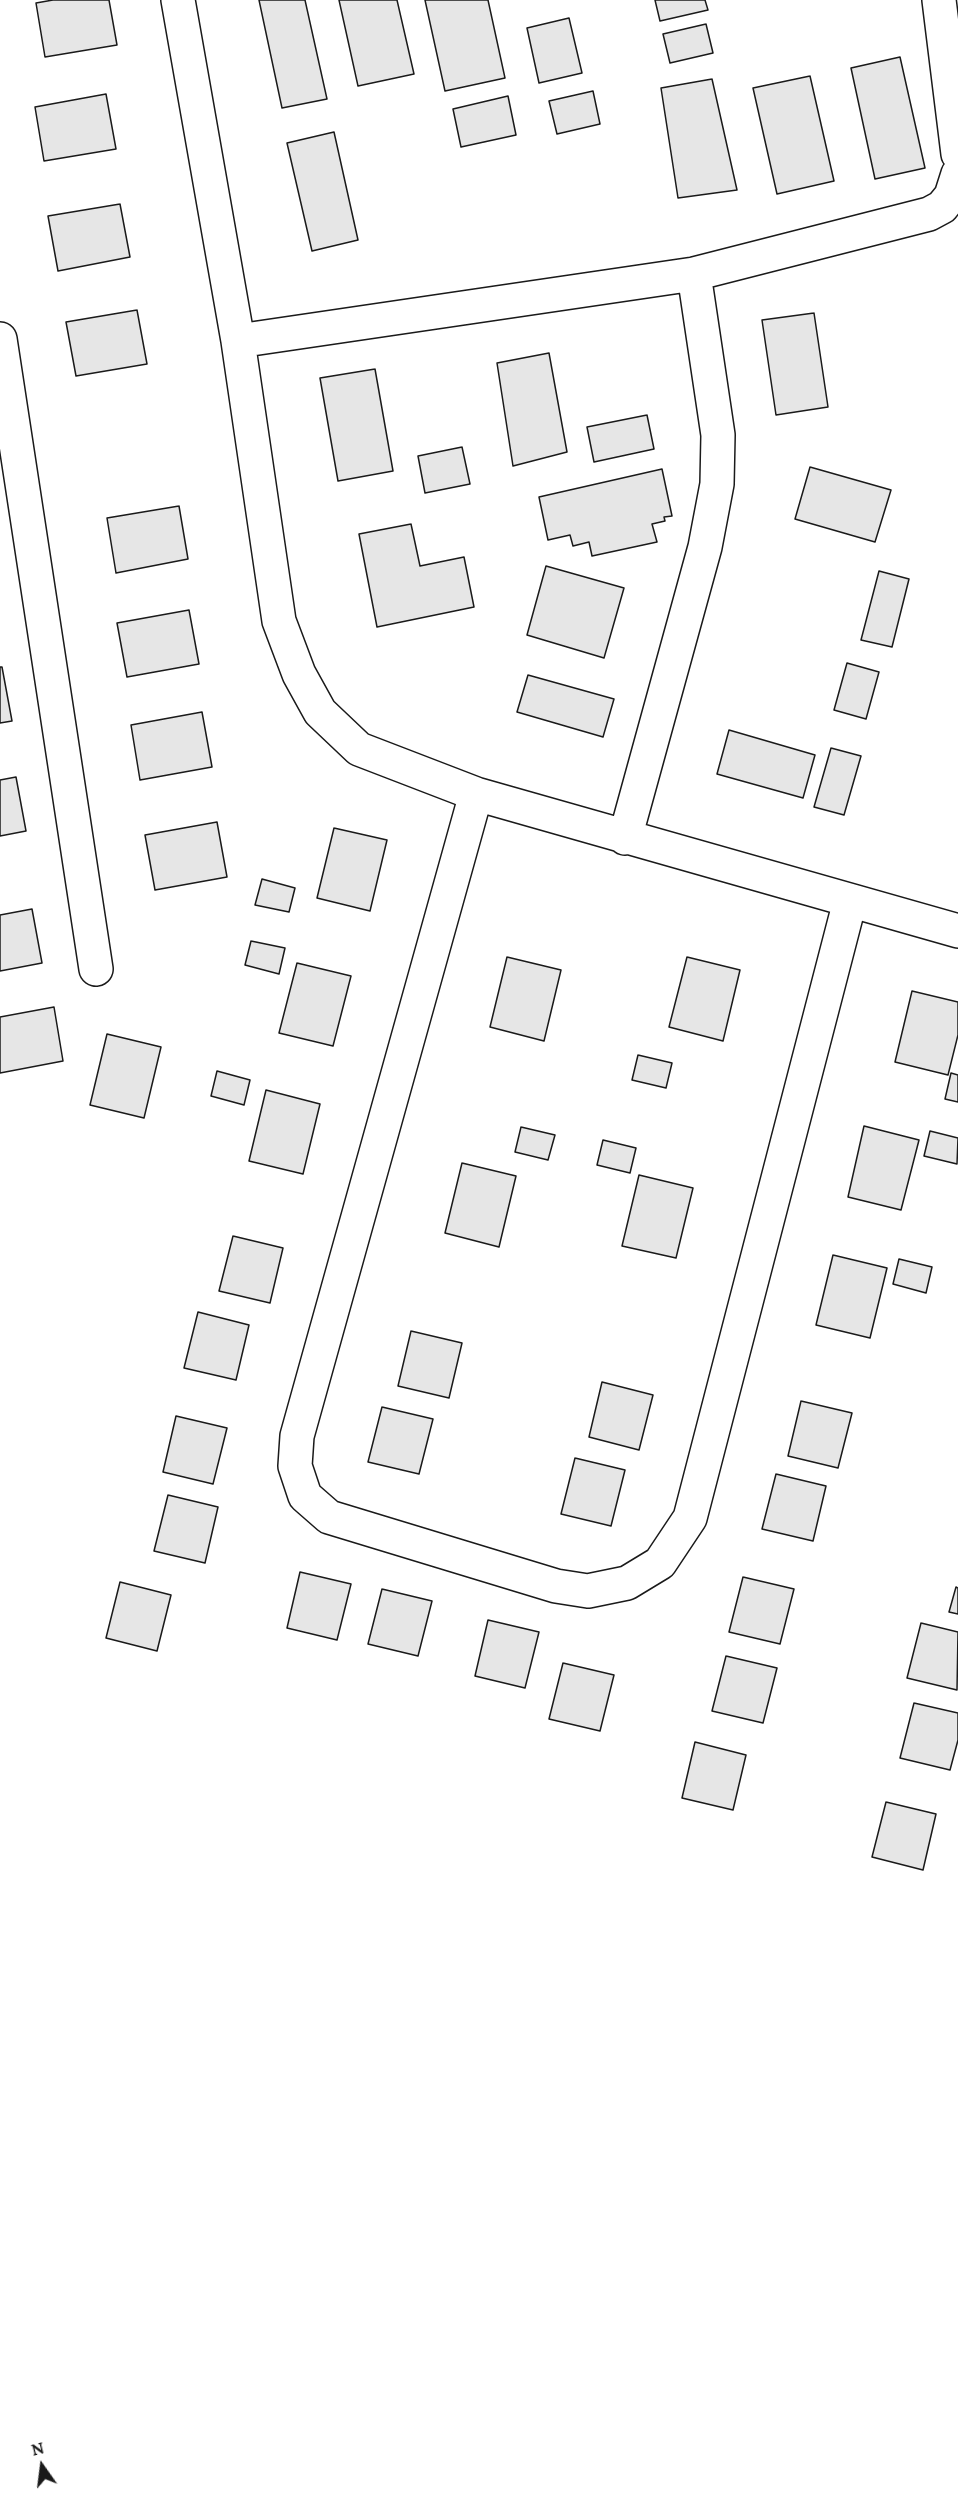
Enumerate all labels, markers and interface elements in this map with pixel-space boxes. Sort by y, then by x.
north arrow [12,2436,72,2496]
text: N [29,2437,46,2460]

